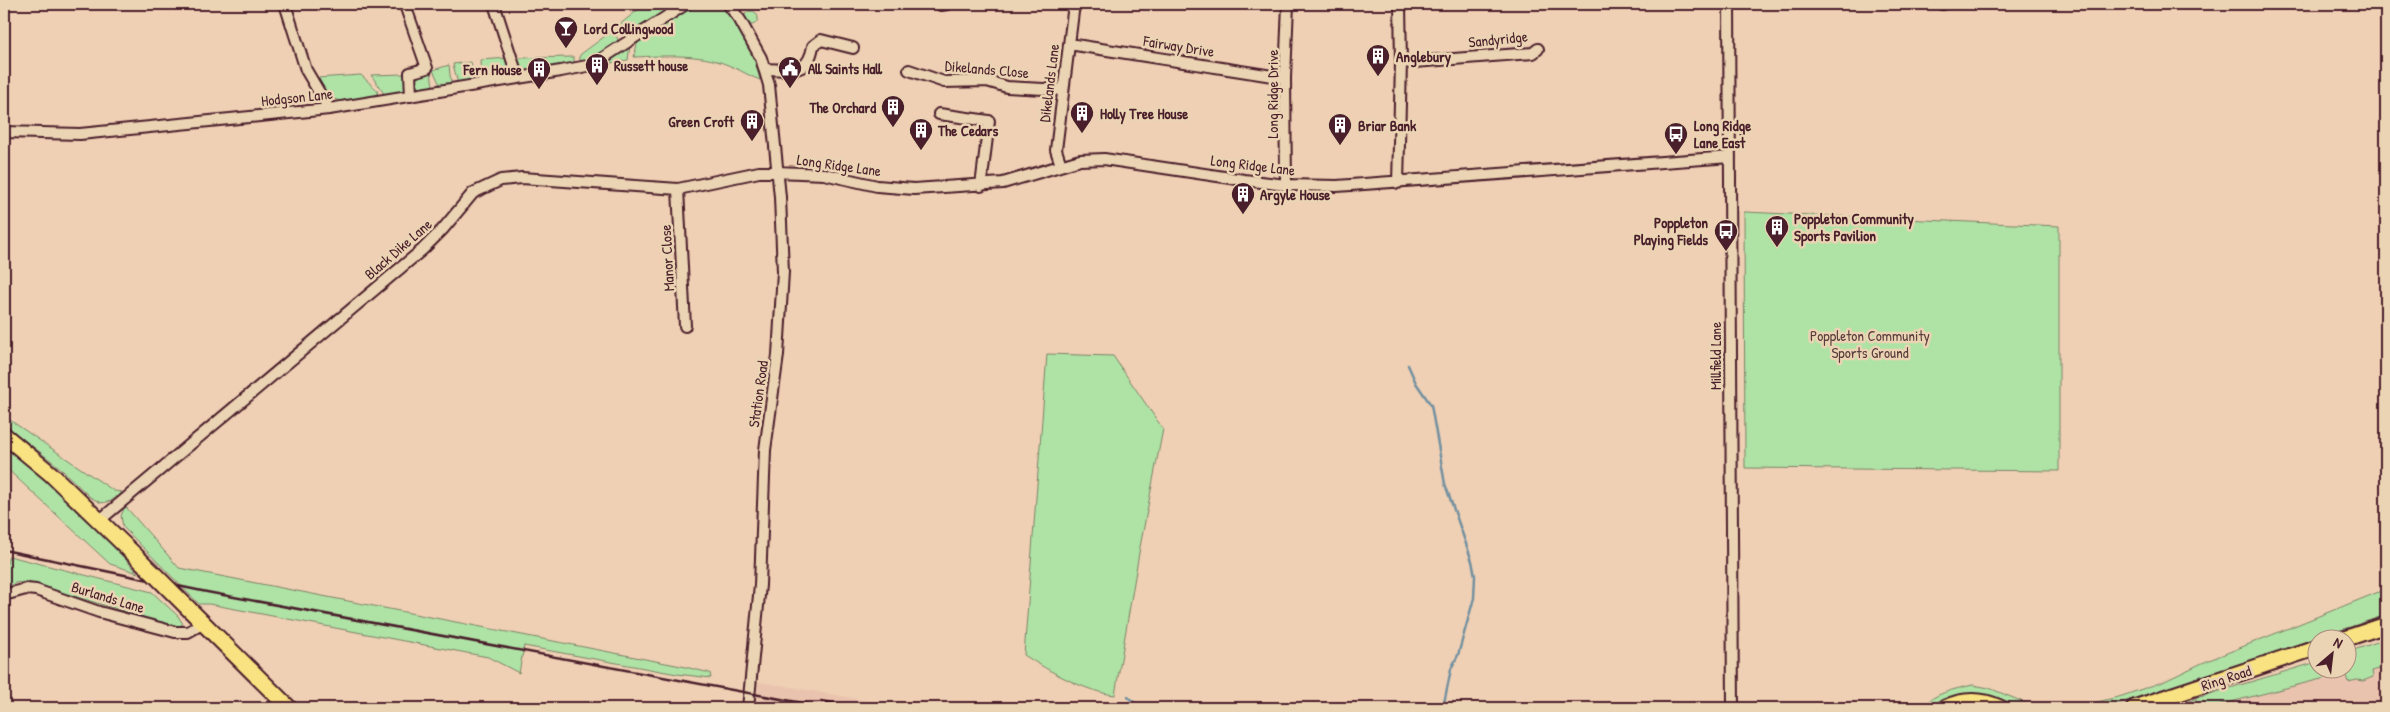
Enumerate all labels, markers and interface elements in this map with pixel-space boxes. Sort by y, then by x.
bar icon: Lord Collingwood [553,15,579,49]
place label: Lord Collingwood [584,18,673,40]
street label: Sandyridge [1467,25,1529,53]
street label: Fairway Drive [1141,30,1216,62]
street label: Dikelands Lane [1034,43,1064,123]
building icon: Anglebury [1365,43,1391,77]
place label: Anglebury [1396,46,1452,68]
street label: Long Ridge Drive [1262,50,1283,138]
building icon: Russett house [584,52,610,86]
place label: Russett house [614,55,688,76]
public building icon: All Saints Hall [777,55,803,89]
street label: Dikelands Close [944,55,1030,83]
building icon: Fern House [526,56,552,90]
place label: All Saints Hall [808,58,882,79]
place label: Fern House [463,59,522,80]
street label: Hodgson Lane [260,83,334,111]
building icon: The Orchard [880,94,906,128]
place label: The Orchard [809,97,876,118]
building icon: Holly Tree House [1069,100,1095,134]
place label: Holly Tree House [1100,103,1188,125]
building icon: Green Croft [739,108,765,142]
place label: Green Croft [668,111,735,132]
building icon: Briar Bank [1327,112,1353,146]
place label: Briar Bank [1358,115,1417,136]
place label: Long Ridge Lane East [1694,115,1751,153]
building icon: The Cedars [908,117,934,151]
place label: The Cedars [937,120,998,141]
bus stop icon: Long Ridge Lane East [1663,121,1689,155]
street label: Long Ridge Lane [796,149,883,181]
street label: Long Ridge Lane [1210,149,1296,181]
building icon: Argyle House [1230,181,1256,215]
place label: Argyle House [1260,184,1330,206]
place label: Poppleton Community Sports Pavilion [1794,208,1914,247]
place label: Poppleton Playing Fields [1634,212,1708,251]
street label: Black Dike Lane [360,214,436,284]
building icon: Poppleton Community Sports Pavilion [1764,214,1790,248]
bus stop icon: Poppleton Playing Fields [1713,218,1739,252]
street label: Manor Close [655,224,679,292]
street label: Millfield Lane [1705,322,1726,390]
park label: Poppleton Community Sports Ground [1810,325,1930,363]
street label: Station Road [743,359,773,429]
street label: Burlands Lane [69,576,147,618]
north arrow [2308,630,2358,680]
text: N [2331,632,2347,652]
street label: Ring Road [2198,660,2254,696]

